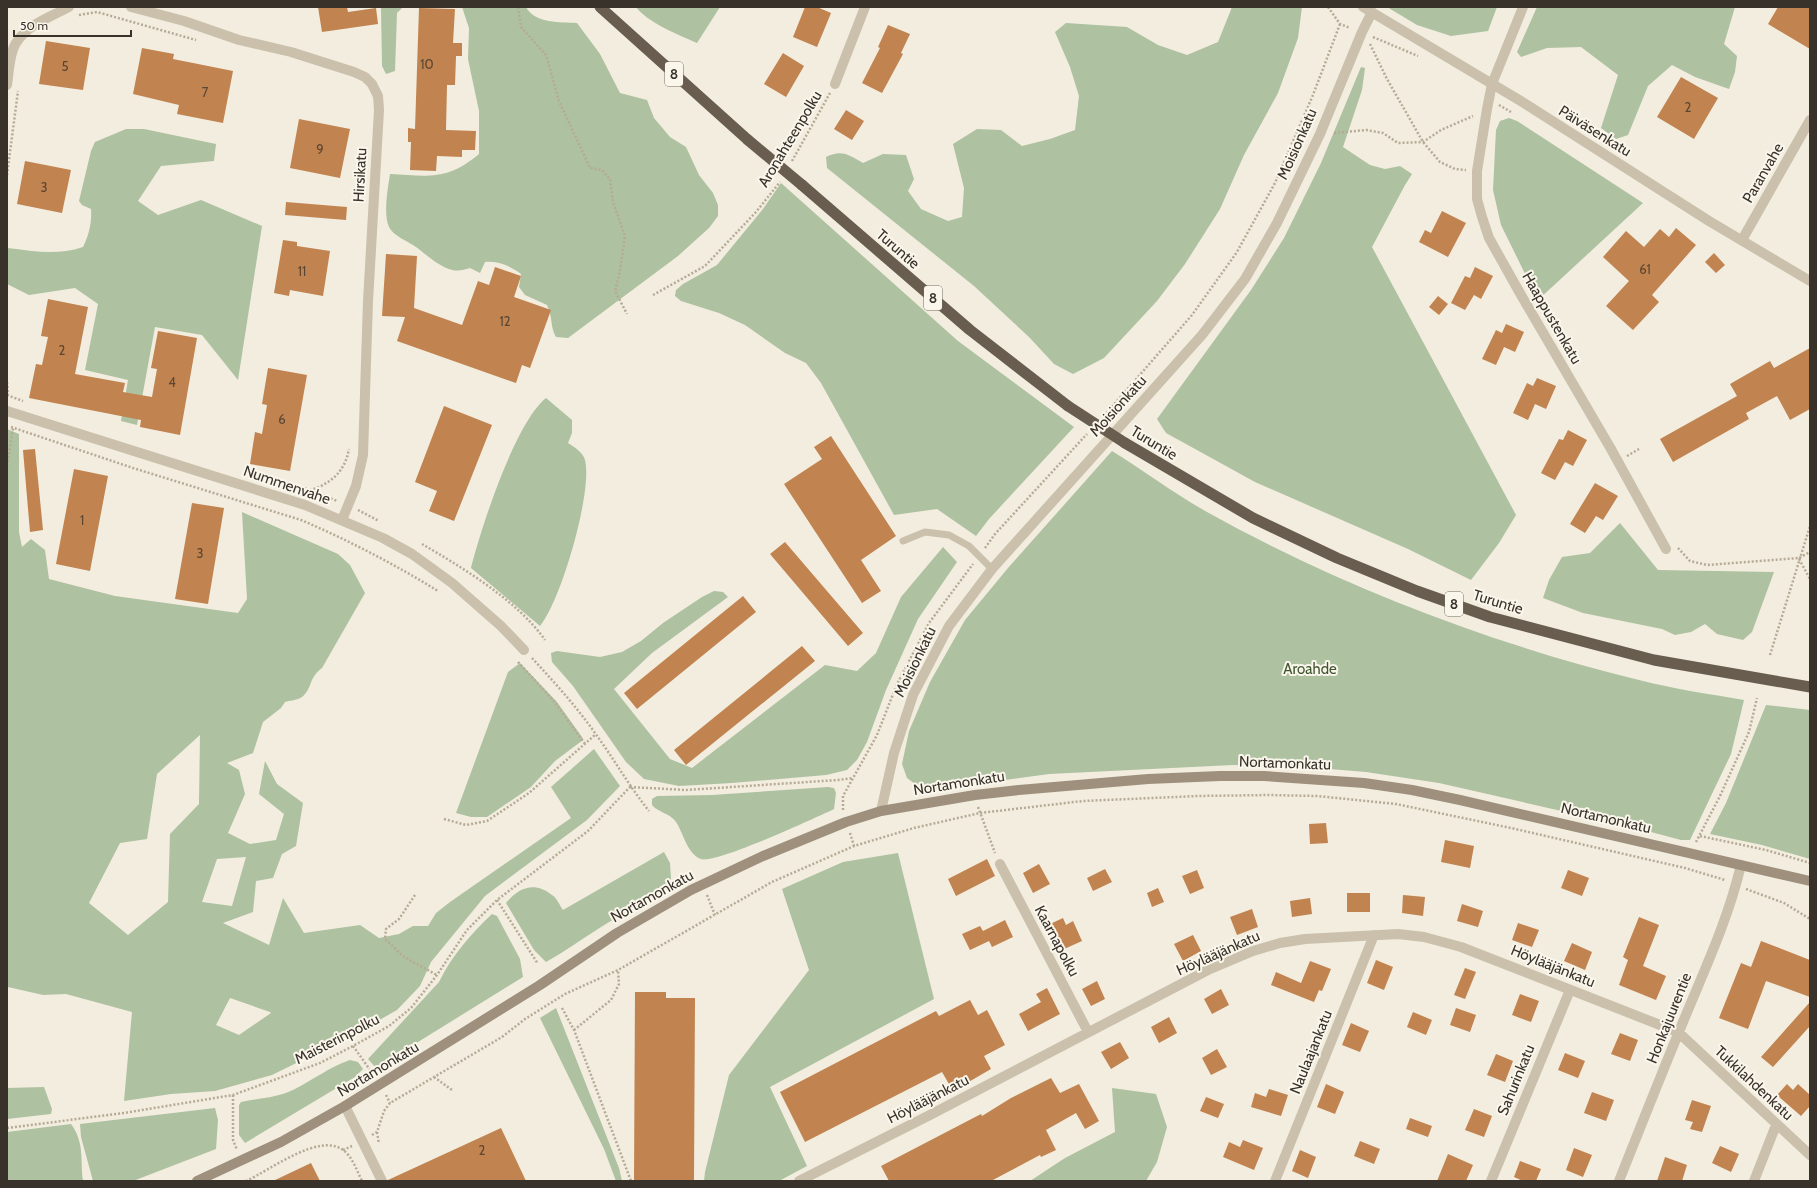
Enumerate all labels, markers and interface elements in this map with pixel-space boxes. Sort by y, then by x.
scale bar [14,12,131,38]
text: 50 m [20,18,48,33]
house number: 10 [420,56,434,72]
house number: 5 [61,58,69,74]
road number: 8 [665,62,683,86]
house number: 7 [202,84,209,100]
street label: Aronahteenpolku [754,88,826,190]
house number: 2 [1685,99,1692,115]
street label: Päiväsenkatu [1555,102,1635,160]
street label: Moisionkatu [1273,106,1321,182]
street label: Paranvahe [1739,140,1787,206]
house number: 9 [316,141,324,157]
street label: Hirsikatu [350,147,370,203]
house number: 3 [40,179,48,195]
street label: Turuntie [873,225,924,273]
house number: 61 [1639,261,1651,277]
house number: 11 [298,263,306,279]
street label: Haappustenkatu [1518,269,1586,367]
road number: 8 [924,286,942,310]
house number: 12 [499,313,511,329]
house number: 2 [59,342,66,358]
street label: Moisionkatu [1086,372,1150,440]
house number: 4 [168,374,176,390]
house number: 6 [278,411,286,427]
street label: Turuntie [1127,422,1181,464]
street label: Nummenvahe [241,462,333,508]
house number: 1 [80,512,84,528]
house number: 3 [196,545,204,561]
street label: Turuntie [1471,586,1525,618]
road number: 8 [1445,592,1463,616]
street label: Moisionkatu [890,624,940,700]
park label: Aroahde [1283,660,1337,678]
street label: Nortamonkatu [1239,752,1331,774]
street label: Nortamonkatu [912,767,1006,799]
street label: Nortamonkatu [1559,799,1653,837]
street label: Nortamonkatu [607,866,697,926]
street label: Kaarnapolku [1031,902,1083,980]
street label: Höylääjänkatu [1174,927,1262,979]
street label: Höylääjänkatu [1508,941,1598,991]
street label: Honkajuurentie [1643,970,1695,1066]
street label: Naulaajankatu [1286,1007,1336,1097]
street label: Maisterinpolku [292,1010,382,1068]
street label: Nortamonkatu [334,1038,422,1100]
street label: Sahurinkatu [1494,1042,1538,1118]
street label: Tukkilahdenkatu [1711,1042,1797,1124]
street label: Höylääjänkatu [884,1071,972,1127]
house number: 2 [479,1142,486,1158]

